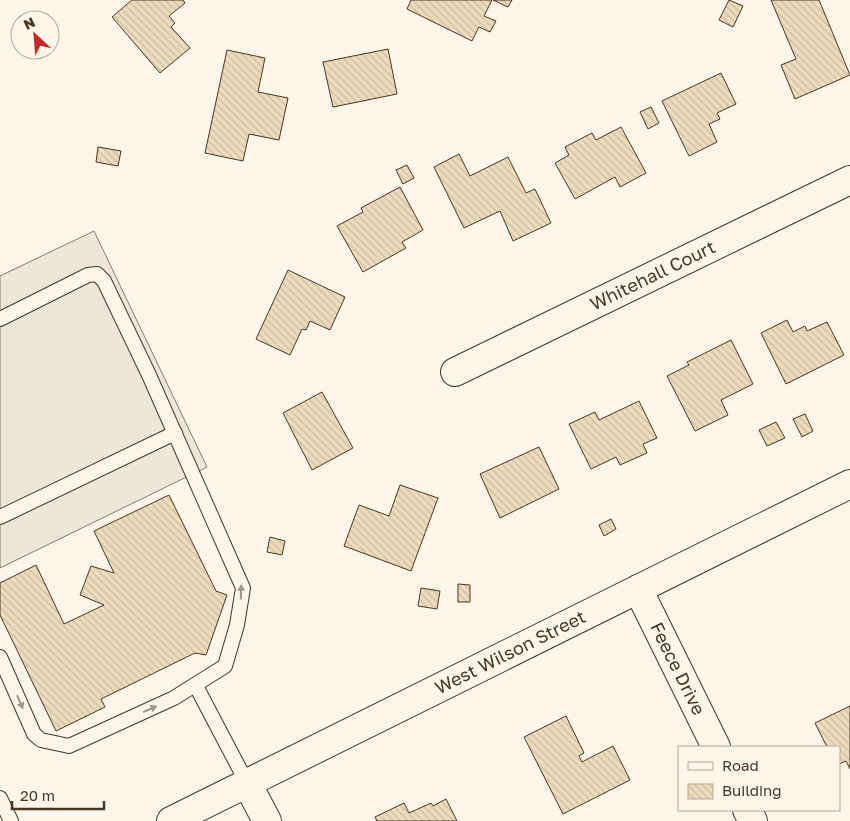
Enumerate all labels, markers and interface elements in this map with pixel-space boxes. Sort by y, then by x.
north arrow [10,10,60,60]
text: N [21,13,38,33]
street label: Whitehall Court [586,235,719,315]
one-way arrow [237,584,245,600]
street label: West Wilson Street [431,605,589,698]
street label: Feece Drive [646,618,710,718]
one-way arrow [16,695,24,709]
one-way arrow [143,704,157,712]
legend [678,746,840,811]
text: Road [722,756,759,774]
scale bar [12,778,105,810]
text: Building [722,781,782,799]
text: 20 m [20,786,55,804]

